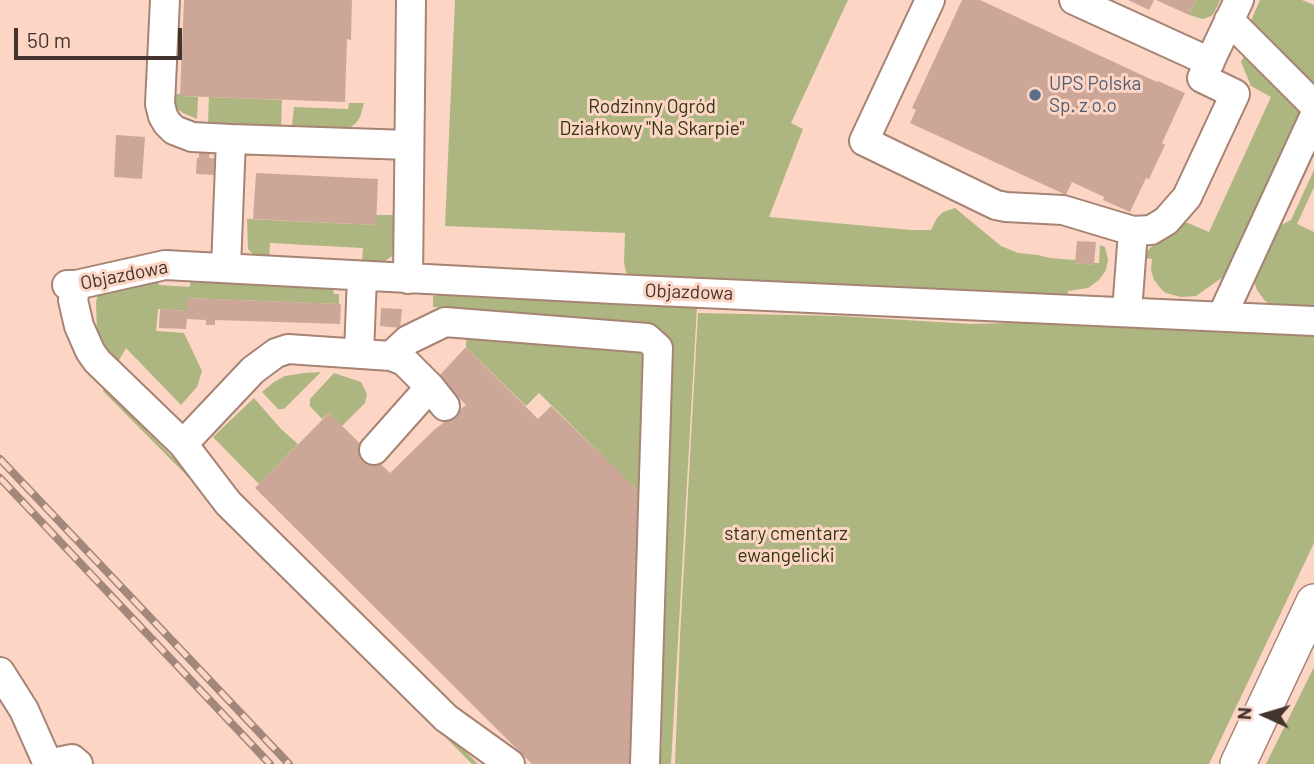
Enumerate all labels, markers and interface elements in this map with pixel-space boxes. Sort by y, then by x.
scale bar [18,14,186,58]
text: 50 m [27,27,71,52]
place label: UPS Polska Sp. z o.o [1049,73,1141,117]
marker: UPS Polska Sp. z o.o [1027,87,1043,103]
park label: Rodzinny Ogród Działkowy "Na Skarpie" [559,96,745,140]
street label: Objazdowa [78,255,170,295]
street label: Objazdowa [644,279,734,305]
park label: stary cmentarz ewangelicki [724,523,848,567]
north arrow [1230,680,1300,750]
text: N [1232,706,1255,721]

